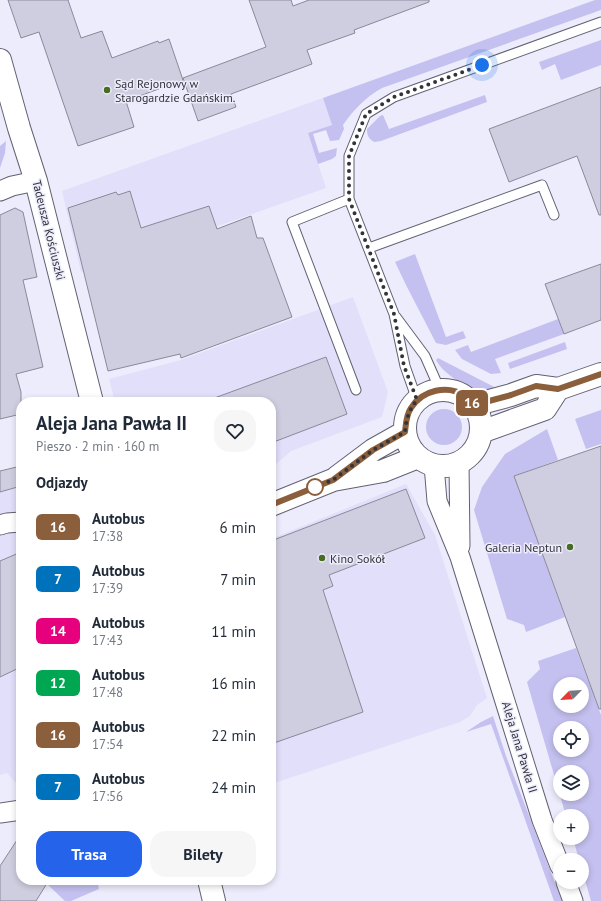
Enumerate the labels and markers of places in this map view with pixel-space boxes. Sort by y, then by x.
place label: Sąd Rejonowy w Starogardzie Gdańskim. [115,76,235,105]
marker: Sąd Rejonowy w Starogardzie Gdańskim. [102,85,112,95]
unlabelled marker [306,478,324,496]
place label: Galeria Neptun [485,540,562,555]
marker: Galeria Neptun [565,542,575,552]
place label: Kino Sokół [330,551,386,566]
marker: Kino Sokół [317,553,327,563]

